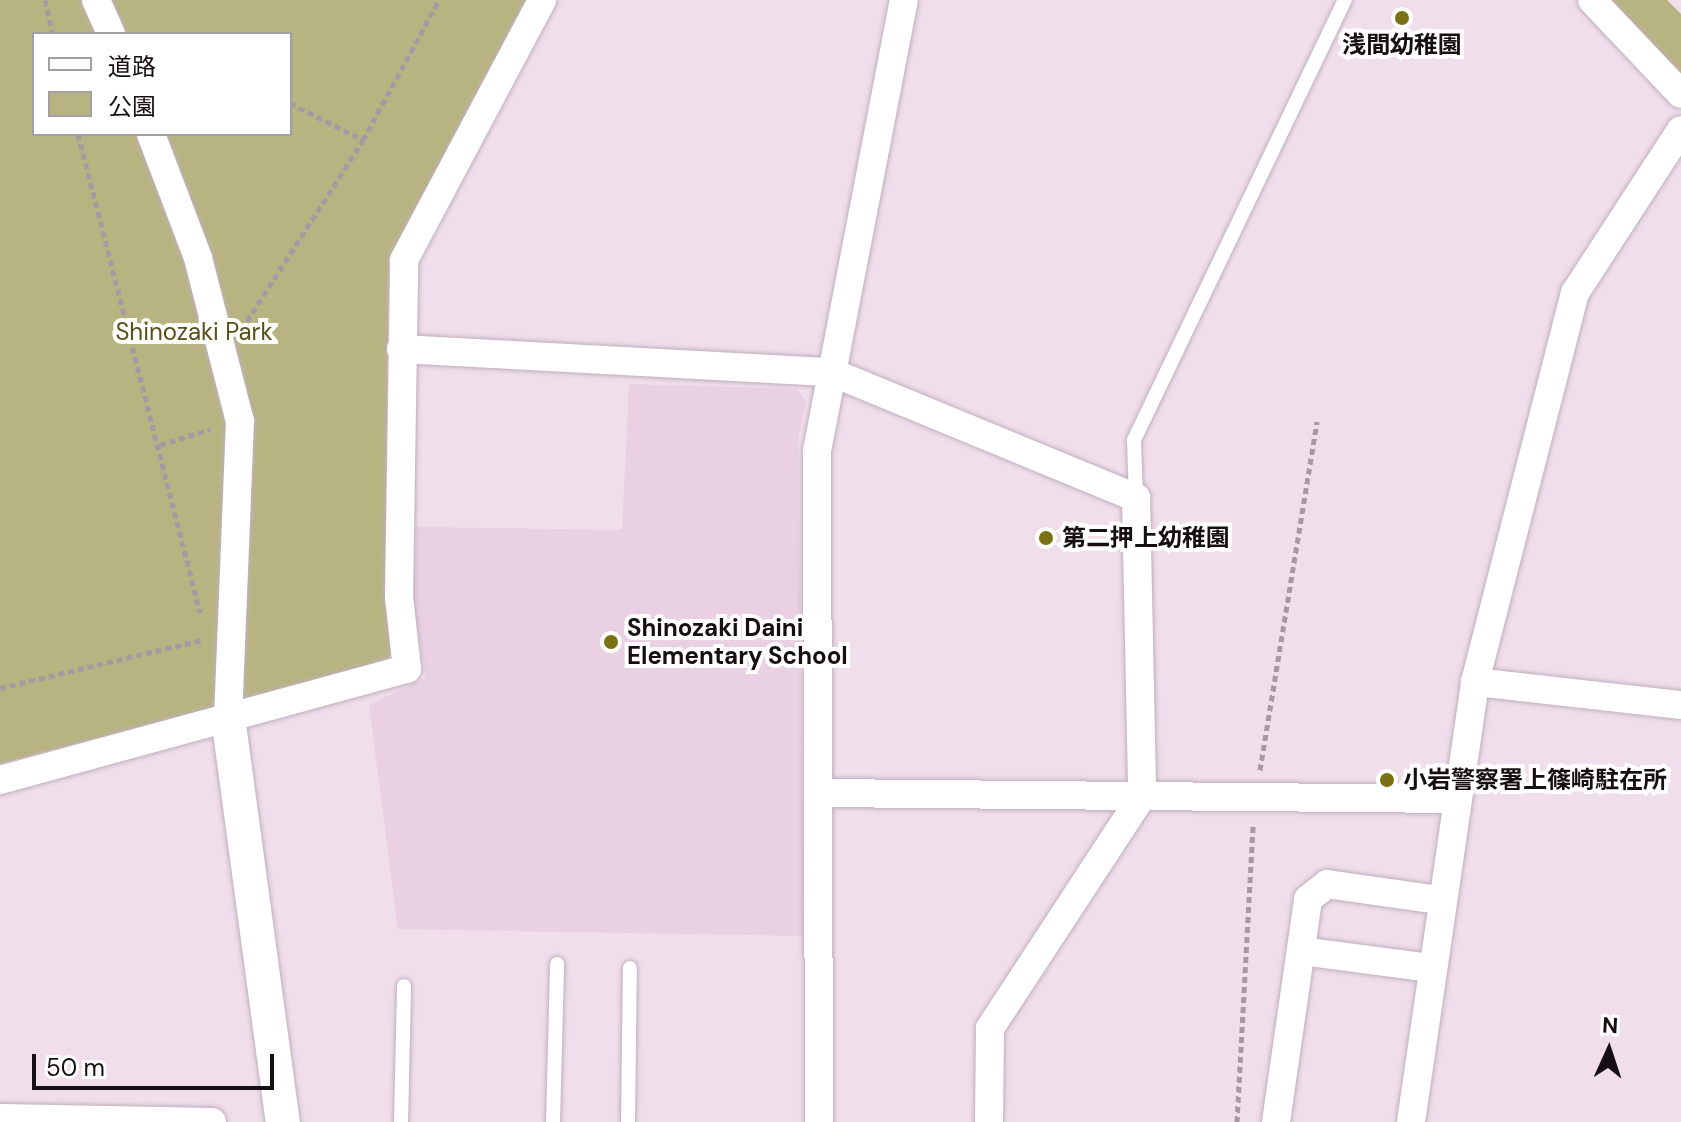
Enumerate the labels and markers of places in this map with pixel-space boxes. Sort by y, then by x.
marker: 浅間幼稚園 [1393,9,1411,27]
place label: 浅間幼稚園 [1342,31,1462,59]
place label: 第二押上幼稚園 [1062,524,1230,552]
marker: 第二押上幼稚園 [1037,529,1055,547]
place label: Shinozaki Daini Elementary School [627,614,848,670]
marker: Shinozaki Daini Elementary School [602,633,620,651]
place label: 小岩警察署上篠崎駐在所 [1403,766,1667,794]
marker: 小岩警察署上篠崎駐在所 [1378,771,1396,789]

